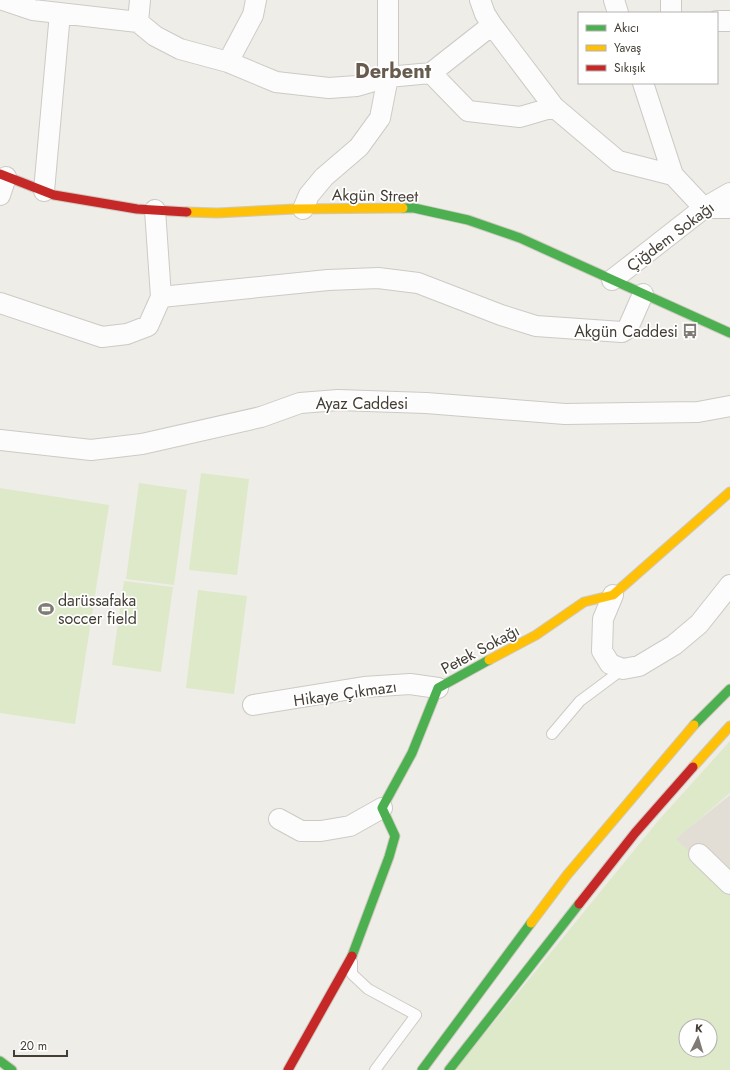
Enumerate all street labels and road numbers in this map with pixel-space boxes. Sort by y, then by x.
street label: Akgün Street [332,183,418,208]
street label: Çiğdem Sokağı [622,196,719,277]
street label: Ayaz Caddesi [316,392,408,415]
street label: Petek Sokağı [437,619,524,680]
street label: Hikaye Çıkmazı [292,675,398,712]

